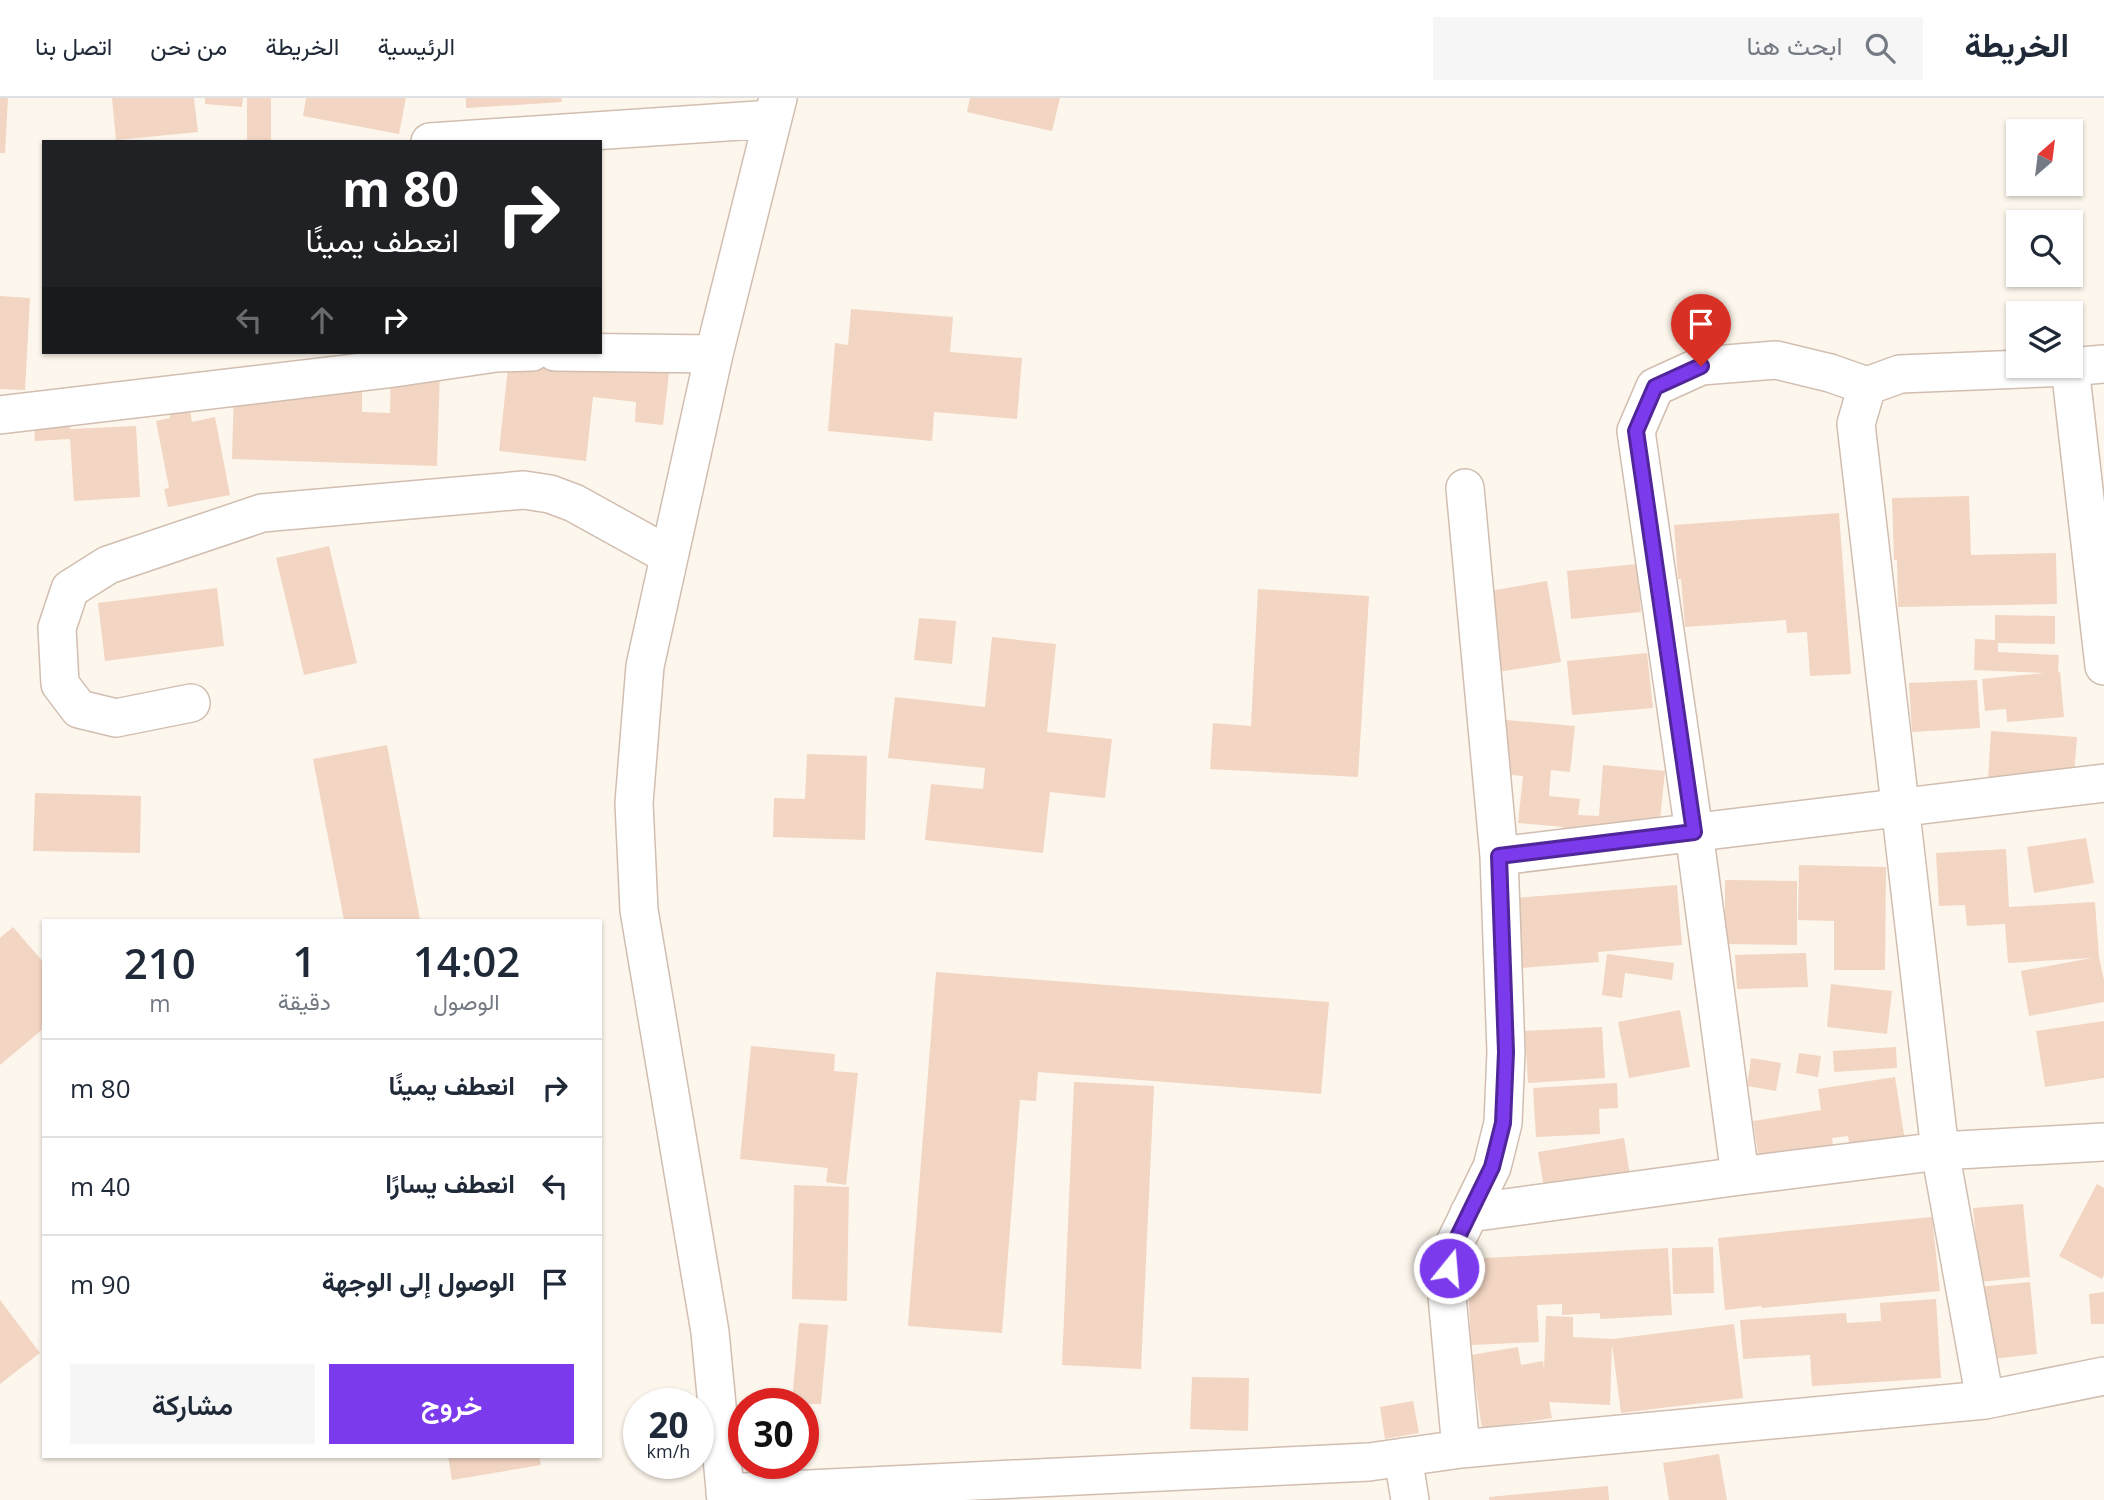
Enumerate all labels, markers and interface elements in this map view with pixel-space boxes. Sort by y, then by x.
search box [1433,17,1923,80]
text: الخريطة [1965,22,2069,67]
text: ابحث هنا [1747,27,1843,63]
text: اتصل بنا [35,29,112,62]
text: من نحن [150,29,227,62]
text: الخريطة [265,29,339,62]
text: الرئيسية [377,29,455,62]
icon: search [1861,29,1899,67]
north arrow [2006,119,2082,196]
map controls [2006,119,2083,378]
text: 80 m [342,155,459,221]
icon: right [483,168,574,259]
button: search [2006,210,2083,287]
text: انعطف يمينًا [305,218,459,261]
pin [1671,294,1731,366]
icon: left [230,301,268,339]
icon: ahead [303,301,341,339]
icon: right [376,301,414,339]
button: layers [2006,301,2083,378]
icon: arrive [1682,305,1720,343]
text: 1 [292,932,316,989]
text: 14:02 [413,932,520,989]
text: 210 [124,934,196,991]
text: دقيقة [278,985,331,1017]
text: الوصول [433,985,500,1017]
text: m [149,987,170,1019]
text: انعطف يمينًا [388,1067,515,1103]
icon: right [536,1069,574,1107]
text: 80 m [70,1070,131,1106]
text: انعطف يسارًا [385,1165,515,1201]
icon: left [536,1167,574,1205]
text: 40 m [70,1168,131,1204]
position arrow [1412,1231,1486,1305]
text: الوصول إلى الوجهة [322,1263,515,1299]
icon: arrive [536,1265,574,1303]
text: 90 m [70,1266,131,1302]
button: مشاركة [70,1364,315,1444]
button: خروج [329,1364,574,1444]
speed limit sign: 30 [728,1388,819,1479]
text: 20 [648,1401,689,1448]
text: km/h [647,1439,690,1463]

